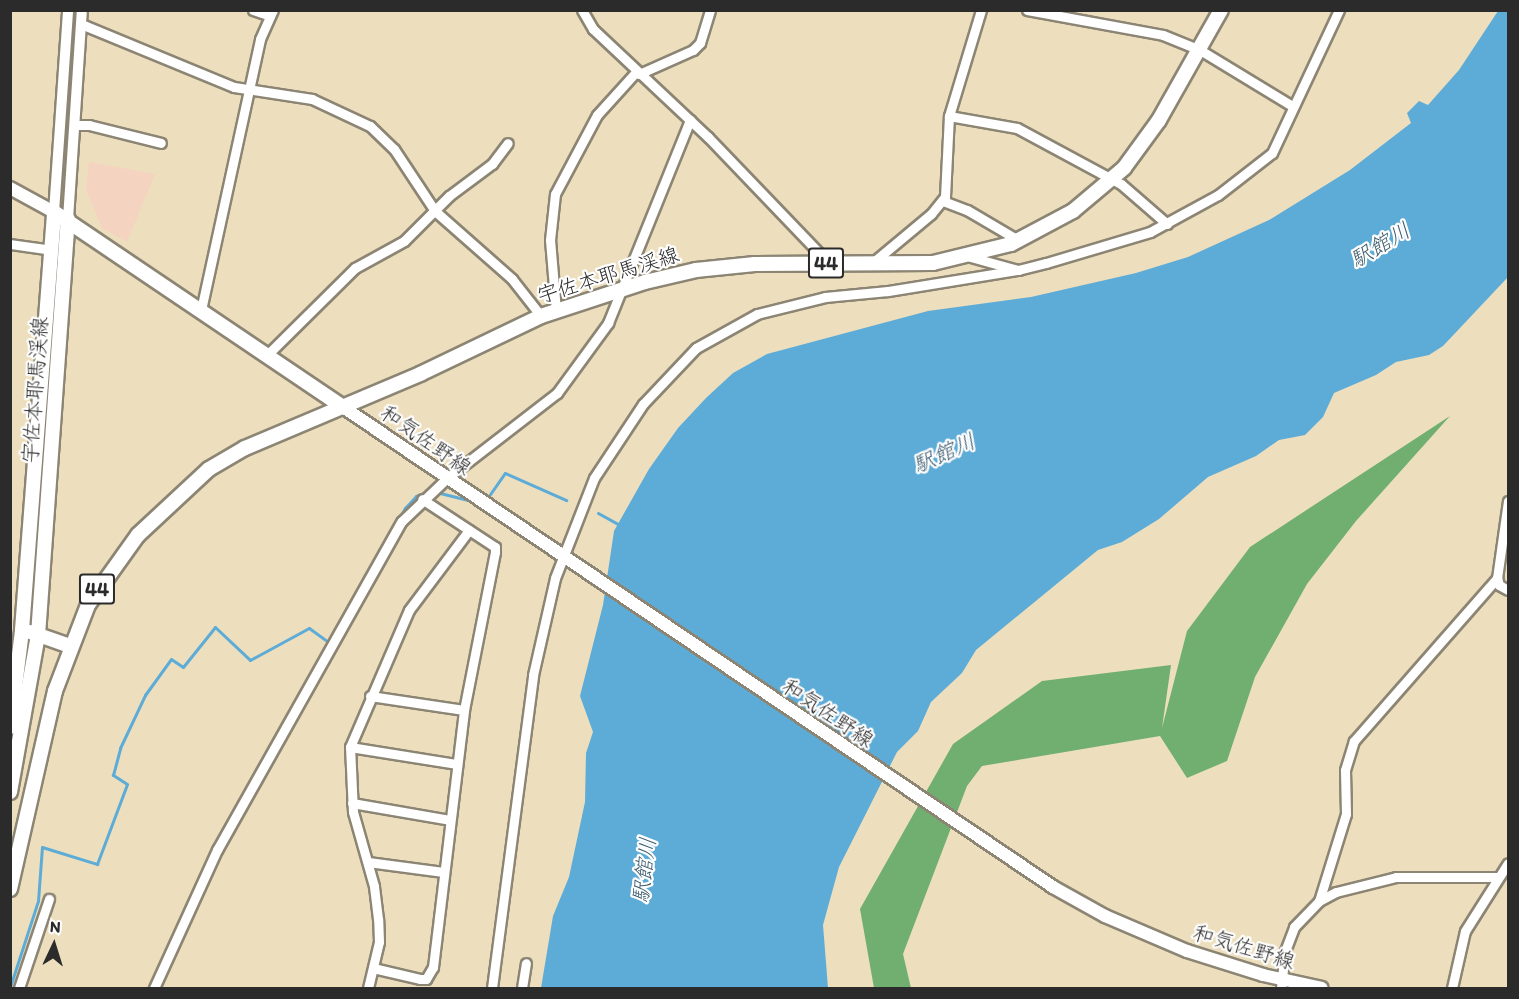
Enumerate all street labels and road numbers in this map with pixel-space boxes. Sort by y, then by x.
street label: 宇佐本耶馬渓線 [534,241,682,309]
road number: 44 [806,246,846,280]
street label: 宇佐本耶馬渓線 [17,316,53,464]
street label: 和気佐野線 [376,400,476,480]
road number: 44 [78,572,116,606]
street label: 和気佐野線 [777,673,879,753]
street label: 和気佐野線 [1190,920,1298,974]

